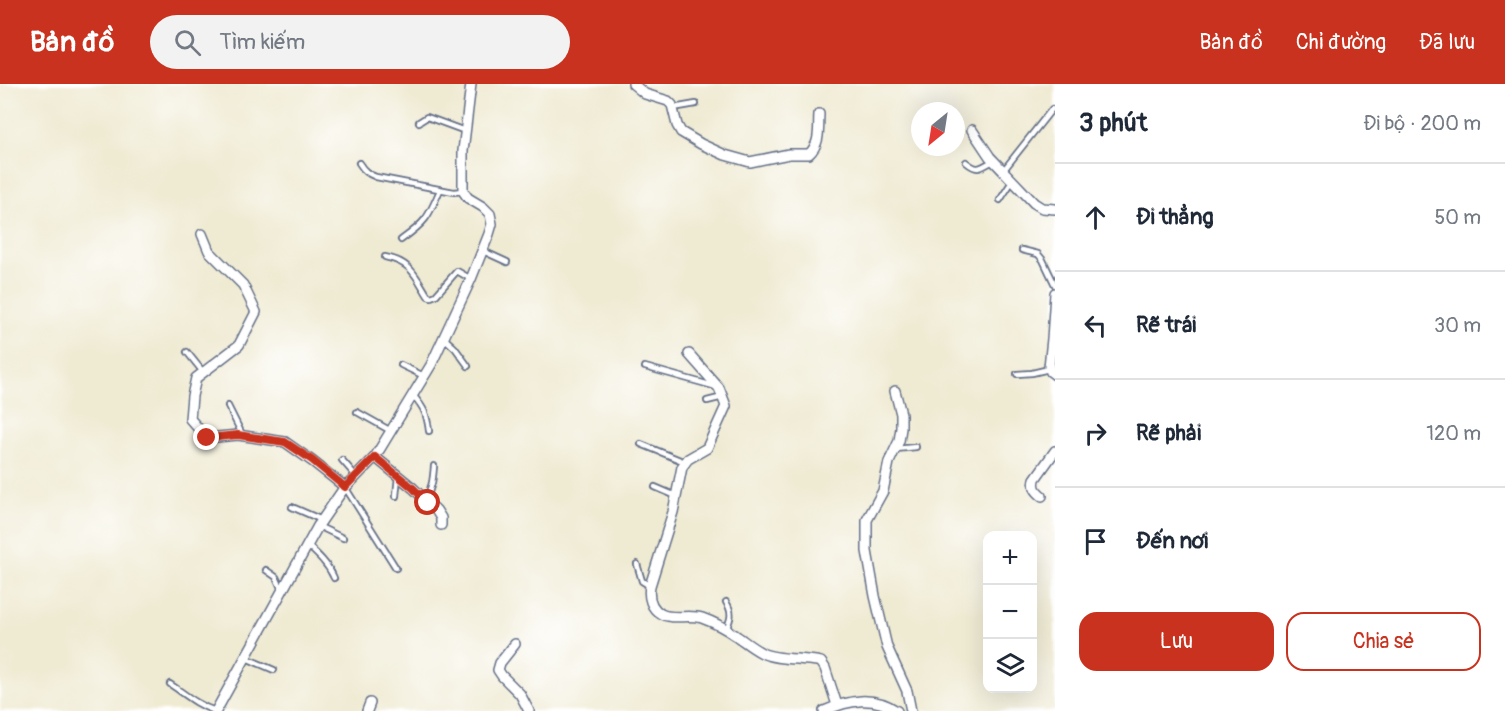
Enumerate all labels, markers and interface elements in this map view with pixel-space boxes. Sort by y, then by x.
search box [150,15,570,69]
text: Bản đồ [30,25,114,60]
icon: search [171,26,204,59]
text: Tìm kiếm [219,28,305,56]
text: Bản đồ [1199,29,1263,56]
text: Chỉ đường [1296,29,1386,56]
text: Đã lưu [1419,29,1475,56]
north arrow [911,102,965,156]
text: 3 phút [1079,107,1148,139]
text: Đi bộ · 200 m [1363,111,1481,136]
icon: ahead [1079,201,1112,234]
text: Đi thẳng [1136,203,1214,231]
text: 50 m [1434,205,1481,230]
icon: left [1079,309,1112,342]
text: Rẽ trái [1136,311,1196,339]
text: 30 m [1434,313,1481,338]
icon: right [1079,417,1112,450]
text: Rẽ phải [1136,419,1201,447]
text: 120 m [1426,421,1481,446]
route end [193,424,219,450]
route start [414,489,440,515]
icon: arrive [1079,525,1112,558]
text: Đến nơi [1136,527,1208,555]
map controls [983,531,1037,693]
button: + [983,531,1037,585]
button: − [983,585,1037,639]
button: Lưu [1079,612,1274,671]
button: Chia sẻ [1286,612,1481,671]
button: layers [983,639,1037,693]

